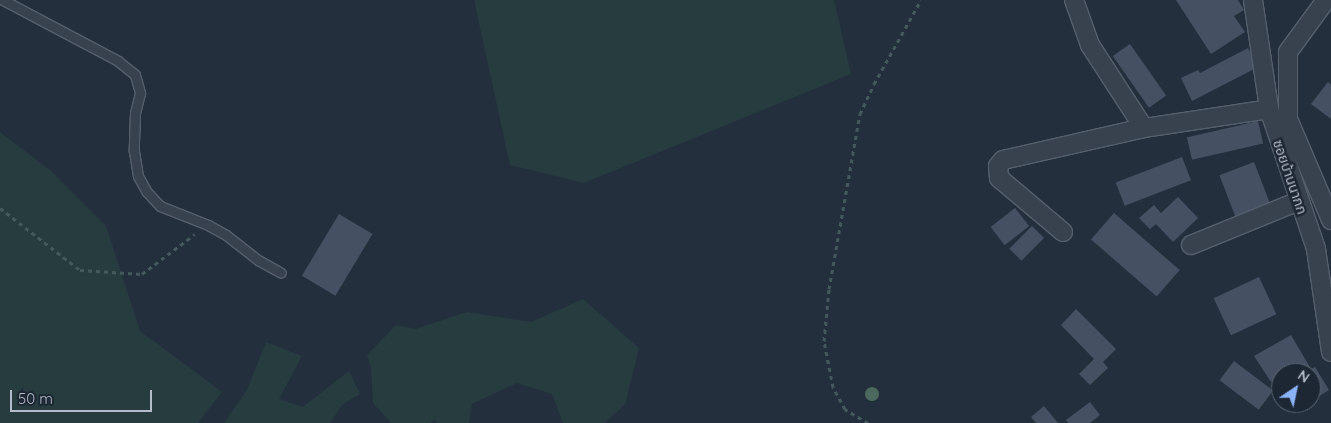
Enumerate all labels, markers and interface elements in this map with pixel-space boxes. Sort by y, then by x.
street label: ซอยบ้านนากก [1269,137,1311,217]
north arrow [1271,363,1321,413]
text: N [1295,366,1313,387]
scale bar [12,380,155,412]
text: 50 m [18,389,53,408]

